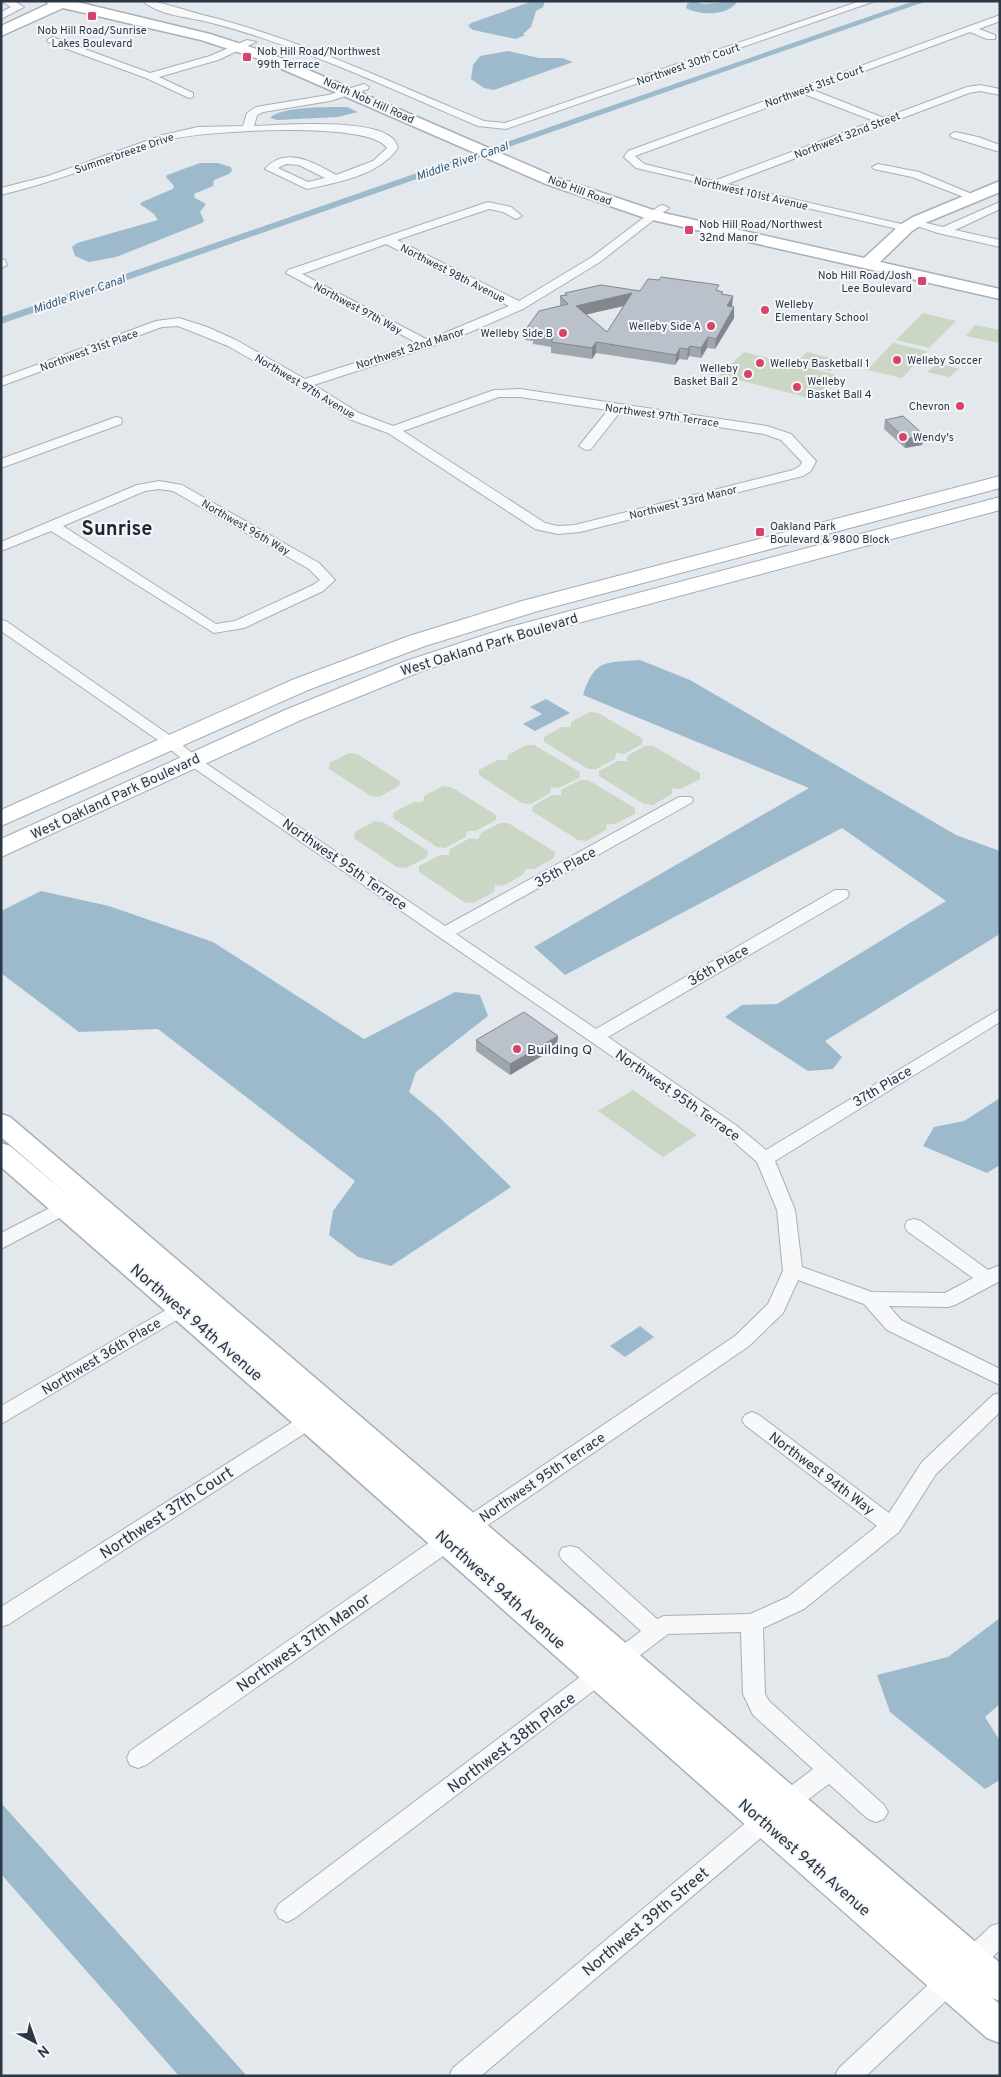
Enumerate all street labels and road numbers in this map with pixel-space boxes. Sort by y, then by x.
street label: Northwest 30th Court [635,41,742,89]
street label: Northwest 31st Court [763,63,866,111]
street label: North Nob Hill Road [321,75,416,127]
street label: Northwest 32nd Street [792,109,902,163]
street label: Summerbreeze Drive [73,130,176,178]
street label: Nob Hill Road [546,173,614,209]
street label: Northwest 101st Avenue [692,174,809,214]
street label: Northwest 98th Avenue [398,241,507,306]
street label: Northwest 97th Way [311,280,404,338]
street label: Northwest 32nd Manor [354,325,467,373]
street label: Northwest 31st Place [38,327,140,375]
street label: Northwest 97th Avenue [252,351,357,422]
street label: Northwest 97th Terrace [604,401,720,431]
street label: Northwest 33rd Manor [628,483,739,523]
street label: Northwest 96th Way [199,497,292,559]
street label: West Oakland Park Boulevard [399,610,580,681]
street label: West Oakland Park Boulevard [28,751,203,844]
street label: Northwest 95th Terrace [278,816,410,915]
street label: 35th Place [532,844,600,892]
street label: 36th Place [685,942,752,991]
street label: Northwest 95th Terrace [611,1047,743,1146]
street label: 37th Place [850,1063,915,1112]
street label: Northwest 94th Avenue [125,1261,266,1386]
street label: Northwest 36th Place [39,1315,164,1400]
street label: Northwest 94th Way [765,1429,877,1519]
street label: Northwest 95th Terrace [477,1430,609,1527]
street label: Northwest 37th Court [97,1463,238,1564]
street label: Northwest 94th Avenue [430,1527,569,1654]
street label: Northwest 37th Manor [233,1590,375,1698]
street label: Northwest 38th Place [444,1689,580,1798]
street label: Northwest 94th Avenue [733,1796,874,1921]
street label: Northwest 39th Street [579,1864,714,1981]

